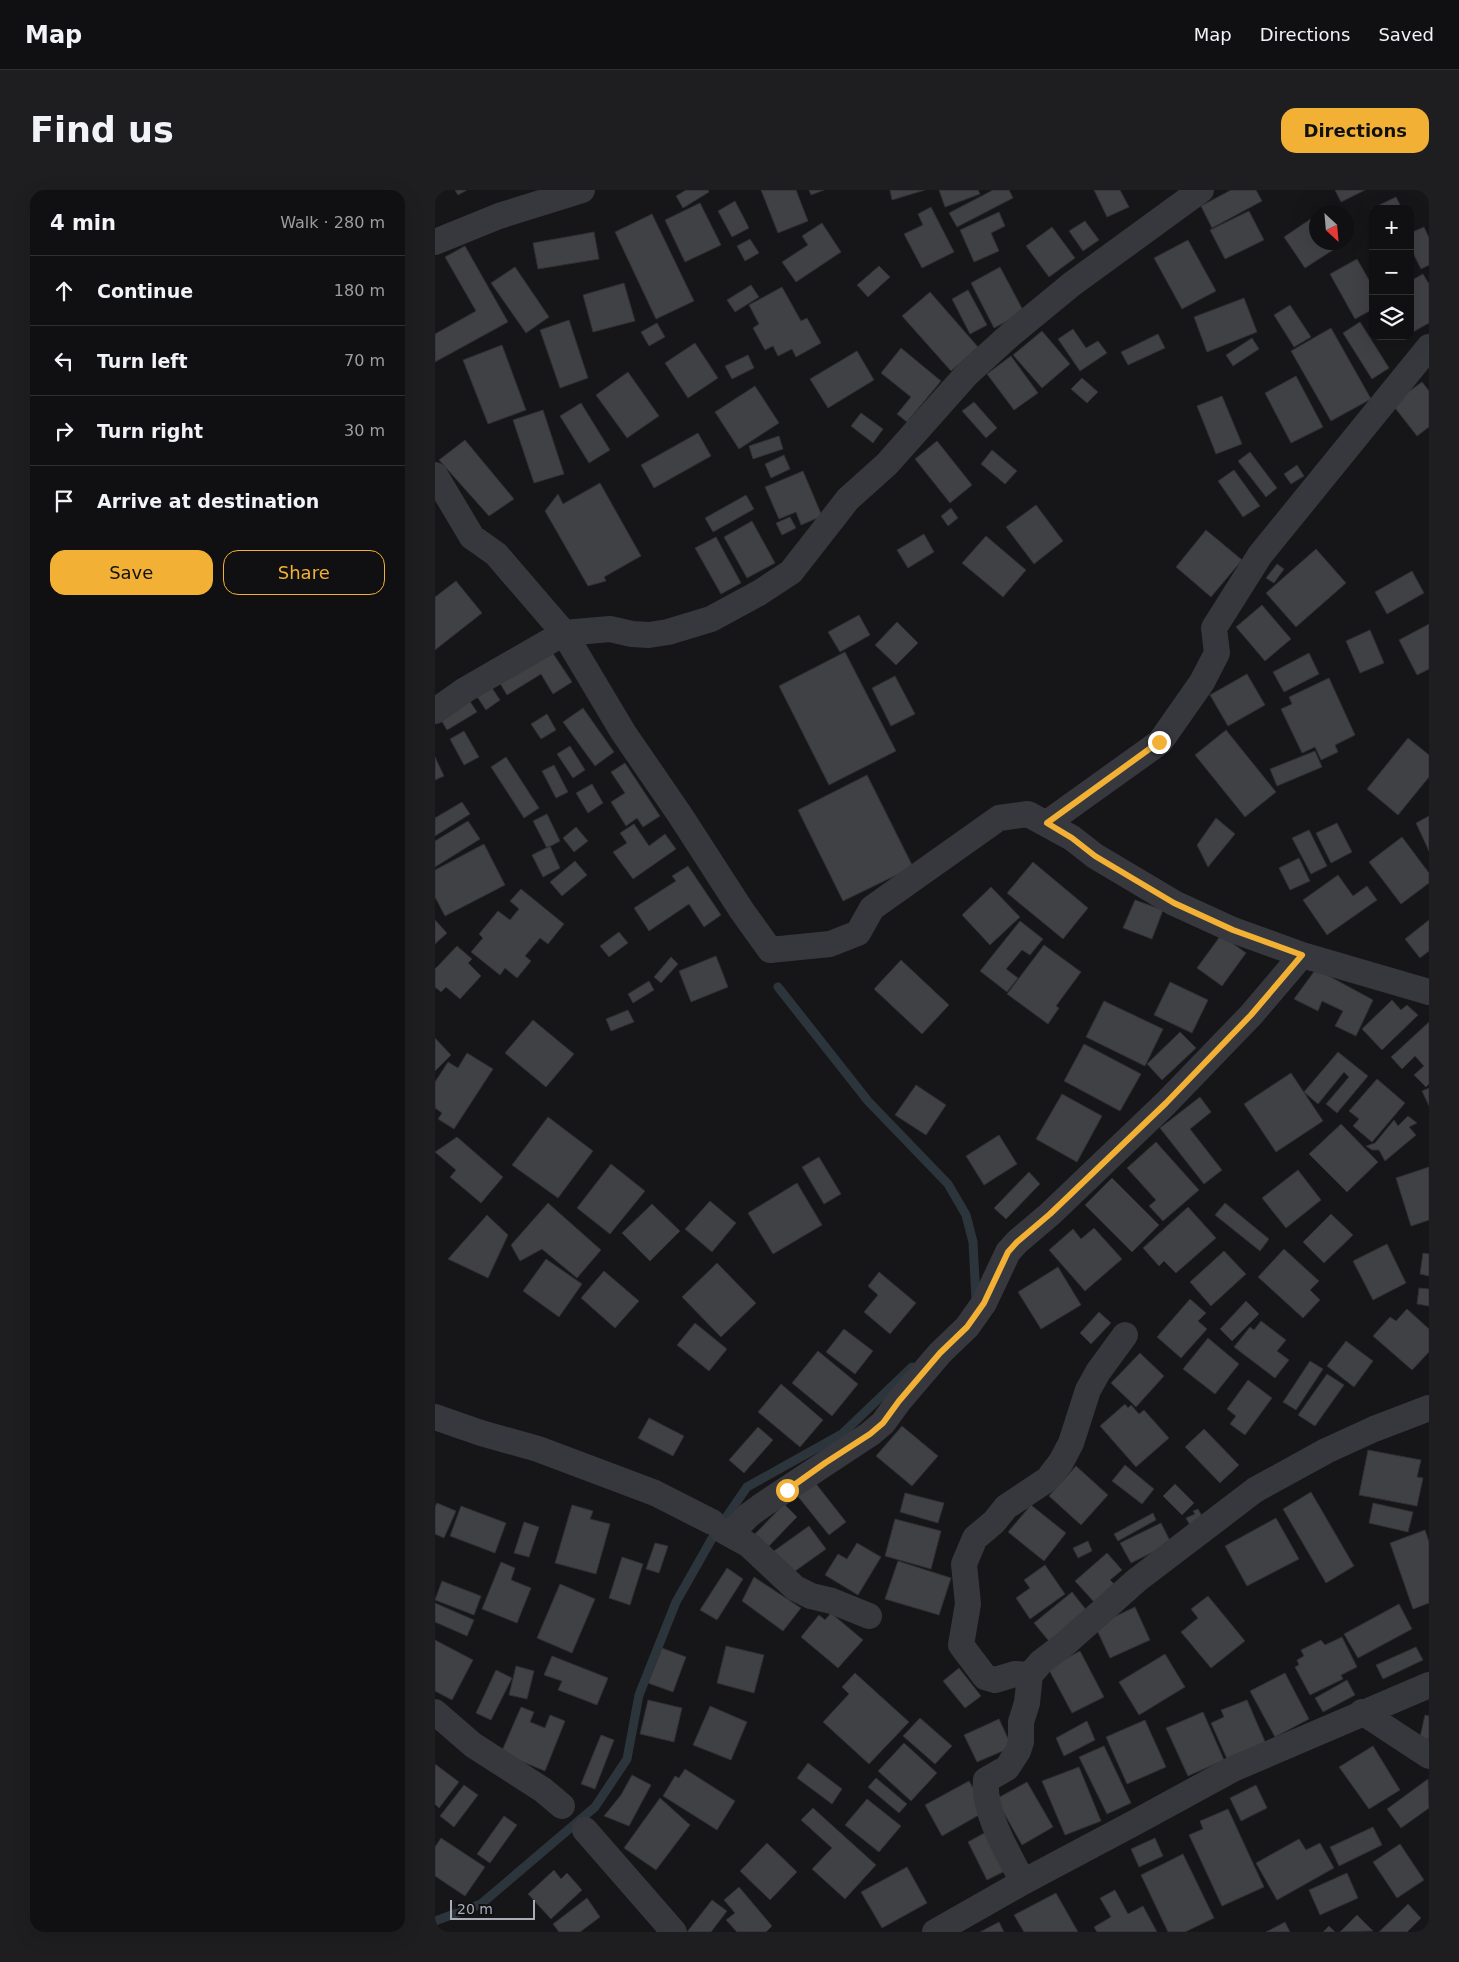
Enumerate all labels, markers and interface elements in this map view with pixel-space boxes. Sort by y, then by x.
text: Map [25,21,82,49]
text: Map [1194,24,1232,45]
text: Directions [1260,24,1350,45]
text: Saved [1378,24,1434,45]
button: Directions [1281,108,1429,153]
text: Find us [30,110,174,150]
north arrow [1309,205,1354,250]
map controls [1369,205,1414,340]
button: + [1369,205,1414,250]
text: 4 min [50,211,116,235]
text: Walk · 280 m [280,213,385,232]
button: − [1369,250,1414,295]
icon: ahead [50,277,78,305]
text: Continue [97,280,193,302]
text: 180 m [334,281,385,300]
button: layers [1369,295,1414,340]
icon: left [50,347,78,375]
text: Turn left [97,350,188,372]
text: 70 m [344,351,385,370]
icon: right [50,417,78,445]
text: Turn right [97,420,203,442]
text: 30 m [344,421,385,440]
icon: arrive [50,487,78,515]
text: Arrive at destination [97,490,319,512]
button: Save [50,550,213,595]
button: Share [223,550,385,595]
route end [1148,731,1171,754]
route start [776,1479,799,1502]
scale bar [450,1897,535,1920]
text: 20 m [457,1901,493,1917]

